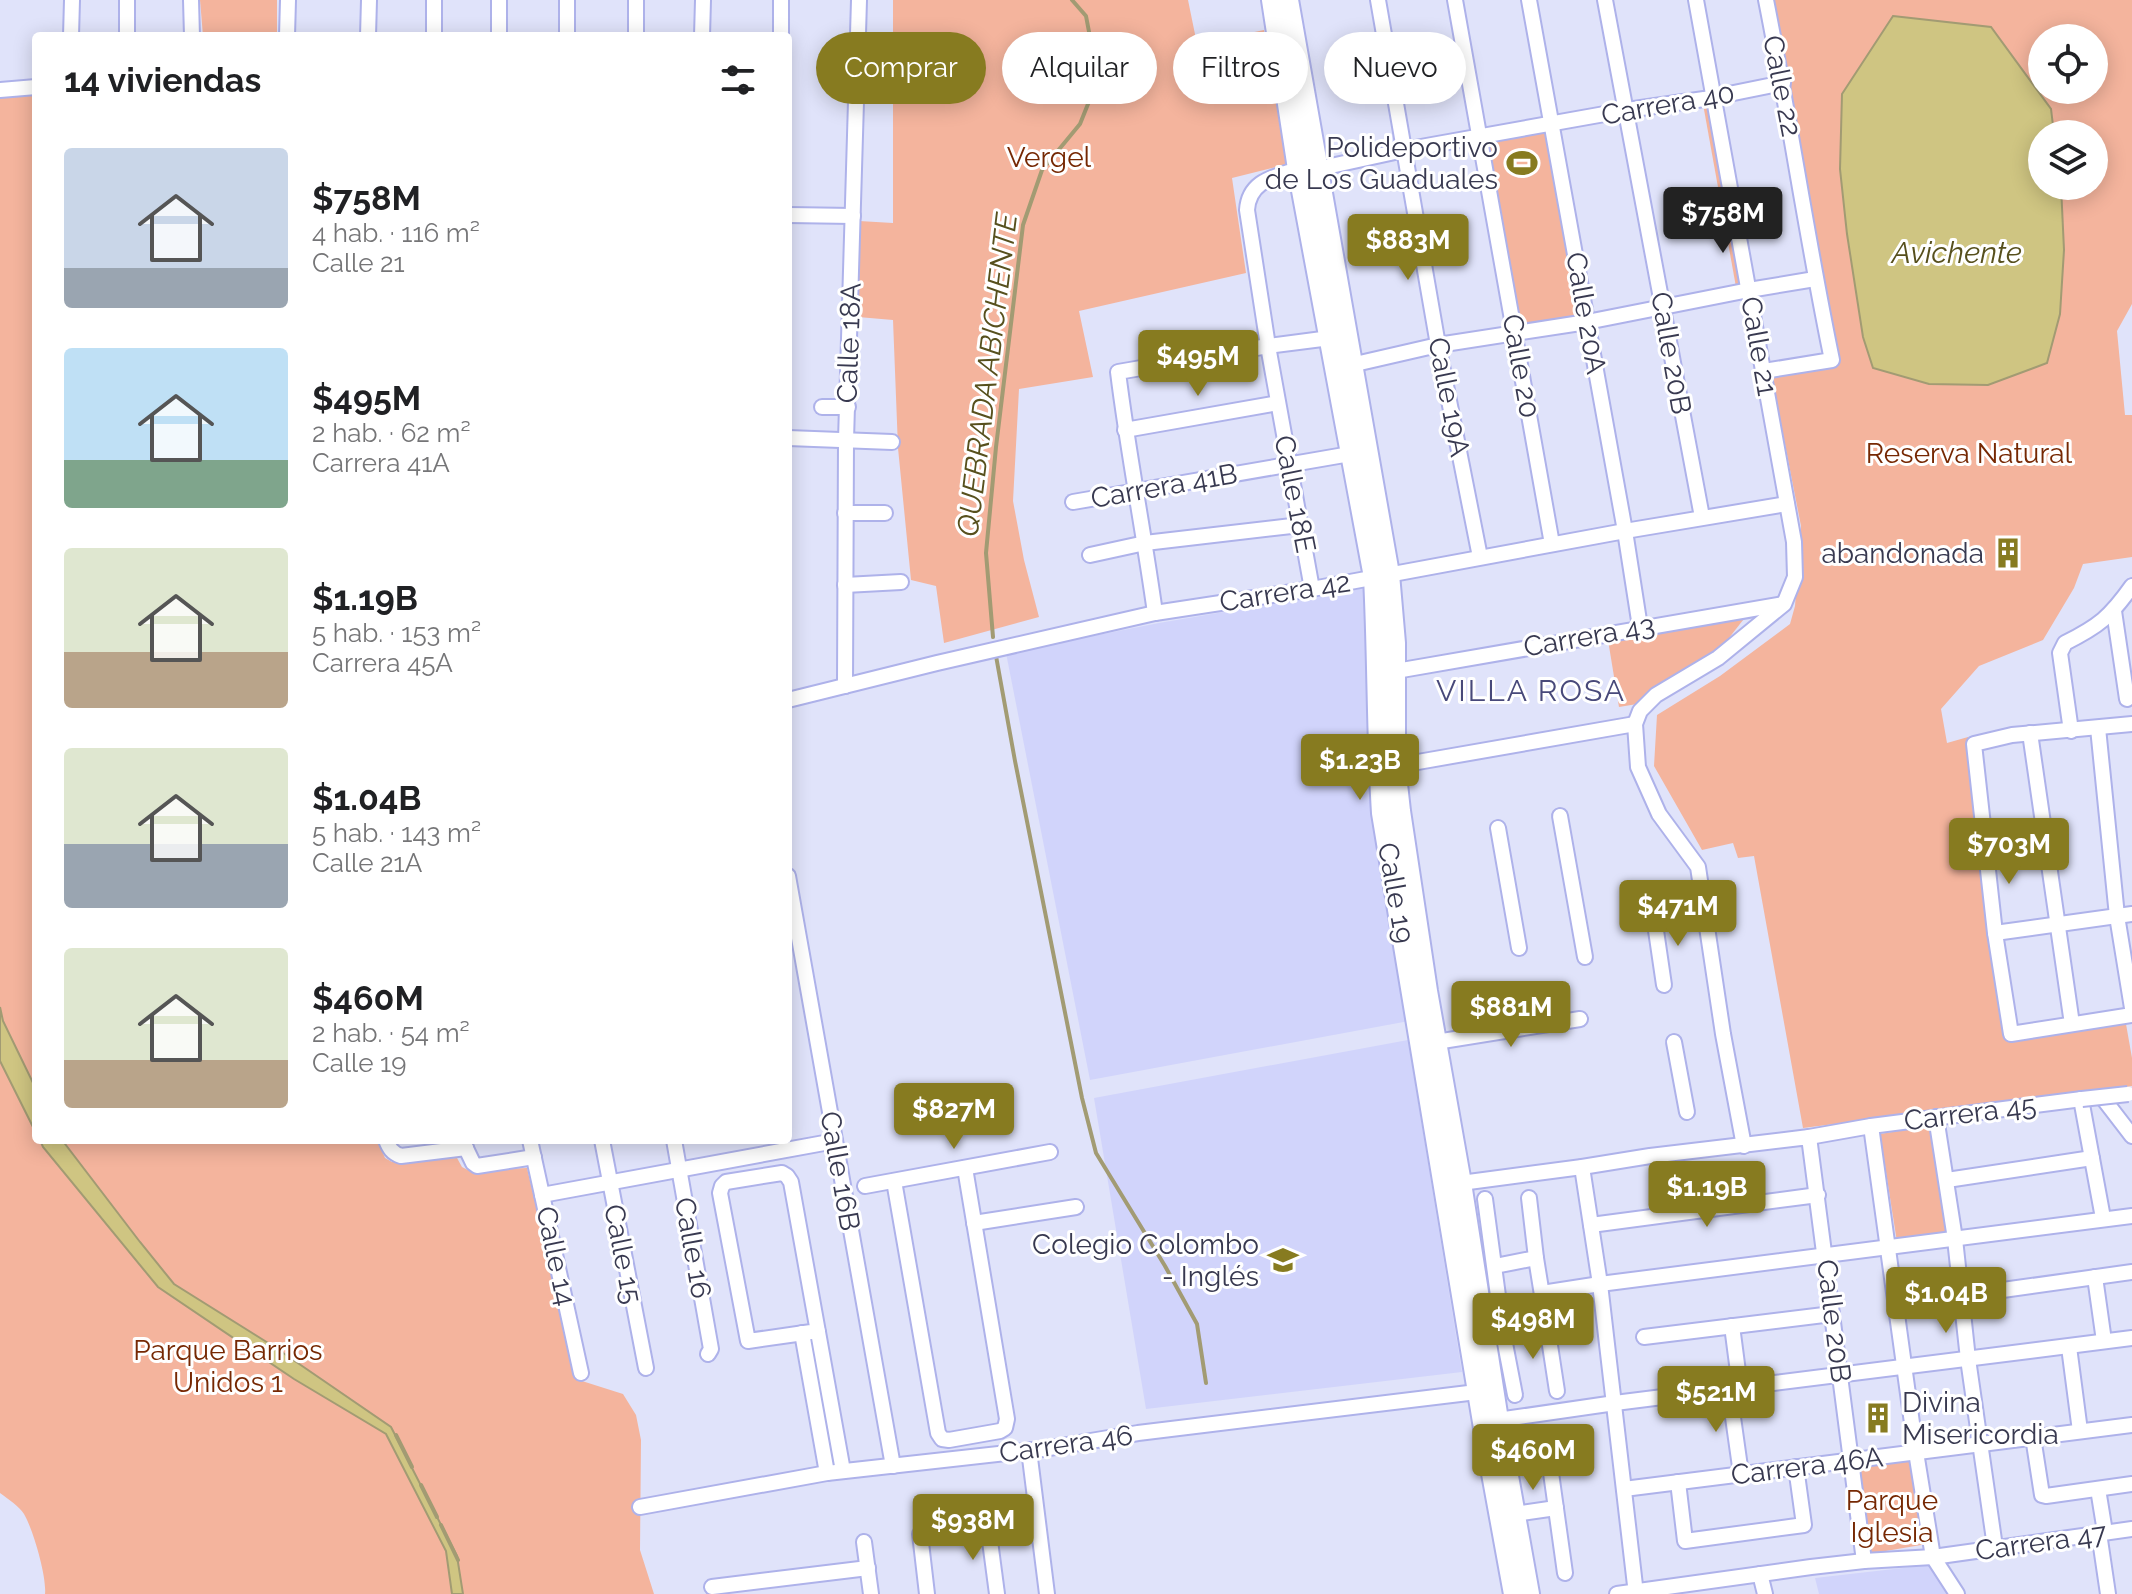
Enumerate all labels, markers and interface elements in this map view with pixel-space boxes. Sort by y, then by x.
map controls [2028,24,2108,200]
button: locate [2028,24,2108,104]
chip: Comprar [816,32,986,104]
chip: Alquilar [1002,32,1157,104]
chip: Filtros [1173,32,1308,104]
chip: Nuevo [1324,32,1466,104]
street label: Calle 22 [1756,33,1808,139]
icon: filters [716,58,760,102]
text: 14 viviendas [64,60,261,100]
street label: Carrera 40 [1599,76,1737,132]
button: layers [2028,120,2108,200]
place label: Polideportivo de Los Guaduales [1265,131,1498,196]
park label: Vergel [1007,141,1092,174]
sports icon: Polideportivo de Los Guaduales [1505,146,1539,180]
text: $758M [312,178,421,218]
icon: home [128,180,224,276]
pin: $758M [1667,187,1779,255]
text: $758M [1681,198,1765,228]
water label: QUEBRADA ABICHENTE [950,210,1024,538]
pin: $883M [1352,214,1464,282]
text: 4 hab. · 116 m² [312,218,480,248]
text: $883M [1366,225,1450,255]
water label: Avichente [1890,235,2022,270]
text: Calle 21 [312,248,405,278]
street label: Calle 20A [1559,249,1613,377]
street label: Calle 18A [830,282,868,404]
street label: Calle 20B [1644,289,1698,417]
street label: Calle 21 [1734,294,1784,398]
street label: Calle 20 [1496,311,1546,421]
pin: $495M [1142,330,1254,398]
street label: Calle 19A [1421,335,1477,459]
text: $495M [1156,341,1240,371]
text: $495M [312,378,421,418]
icon: home [128,380,224,476]
text: 2 hab. · 62 m² [312,418,470,448]
street label: Calle 18E [1267,432,1323,556]
park label: Reserva Natural [1866,437,2073,470]
text: Carrera 41A [312,448,450,478]
street label: Carrera 41B [1088,457,1240,515]
building icon: abandonada [1991,536,2025,570]
place label: abandonada [1822,537,1984,570]
street label: Carrera 42 [1217,565,1353,619]
text: $1.19B [312,578,418,618]
icon: home [128,580,224,676]
street label: Carrera 43 [1521,608,1657,664]
text: 5 hab. · 153 m² [312,618,481,648]
text: Carrera 45A [312,648,453,678]
district label: VILLA ROSA [1436,673,1626,708]
pin: $1.23B [1295,734,1425,802]
text: $1.23B [1319,745,1401,775]
text: $1.04B [312,778,421,818]
icon: home [128,780,224,876]
text: 5 hab. · 143 m² [312,818,481,848]
pin: $703M [1953,818,2065,886]
text: $703M [1967,829,2051,859]
street label: Calle 19 [1371,840,1421,946]
text: Calle 21A [312,848,422,878]
pin: $471M [1622,880,1734,948]
text: $471M [1637,891,1719,921]
text: $460M [312,978,424,1018]
icon: home [128,980,224,1076]
pin: $881M [1455,981,1567,1049]
text: $881M [1469,992,1553,1022]
text: 2 hab. · 54 m² [312,1018,470,1048]
text: Calle 19 [312,1048,406,1078]
pin: $827M [898,1083,1010,1151]
street label: Carrera 45 [1902,1089,2038,1137]
text: $827M [912,1094,996,1124]
street label: Calle 16B [813,1109,867,1233]
pin: $1.19B [1642,1161,1772,1229]
text: $1.19B [1666,1172,1748,1202]
street label: Calle 16 [668,1195,718,1301]
street label: Calle 15 [597,1202,649,1306]
street label: Calle 14 [529,1203,583,1309]
place label: Colegio Colombo - Inglés [1032,1228,1259,1293]
school or university icon: Colegio Colombo - Inglés [1266,1243,1300,1277]
street label: Calle 20B [1810,1258,1858,1384]
pin: $1.04B [1881,1267,2011,1335]
text: $1.04B [1904,1278,1988,1308]
pin: $498M [1477,1293,1589,1361]
text: $498M [1491,1304,1575,1334]
park label: Parque Barrios Unidos 1 [133,1334,323,1399]
pin: $521M [1660,1366,1772,1434]
text: $521M [1676,1377,1756,1407]
place label: Divina Misericordia [1902,1386,2059,1451]
building icon: Divina Misericordia [1861,1401,1895,1435]
street label: Carrera 46 [997,1418,1135,1470]
pin: $460M [1477,1424,1589,1492]
text: $460M [1490,1435,1576,1465]
street label: Carrera 46A [1729,1440,1885,1492]
park label: Parque Iglesia [1846,1484,1938,1549]
pin: $938M [917,1494,1029,1562]
text: $938M [931,1505,1015,1535]
street label: Carrera 47 [1973,1516,2109,1568]

